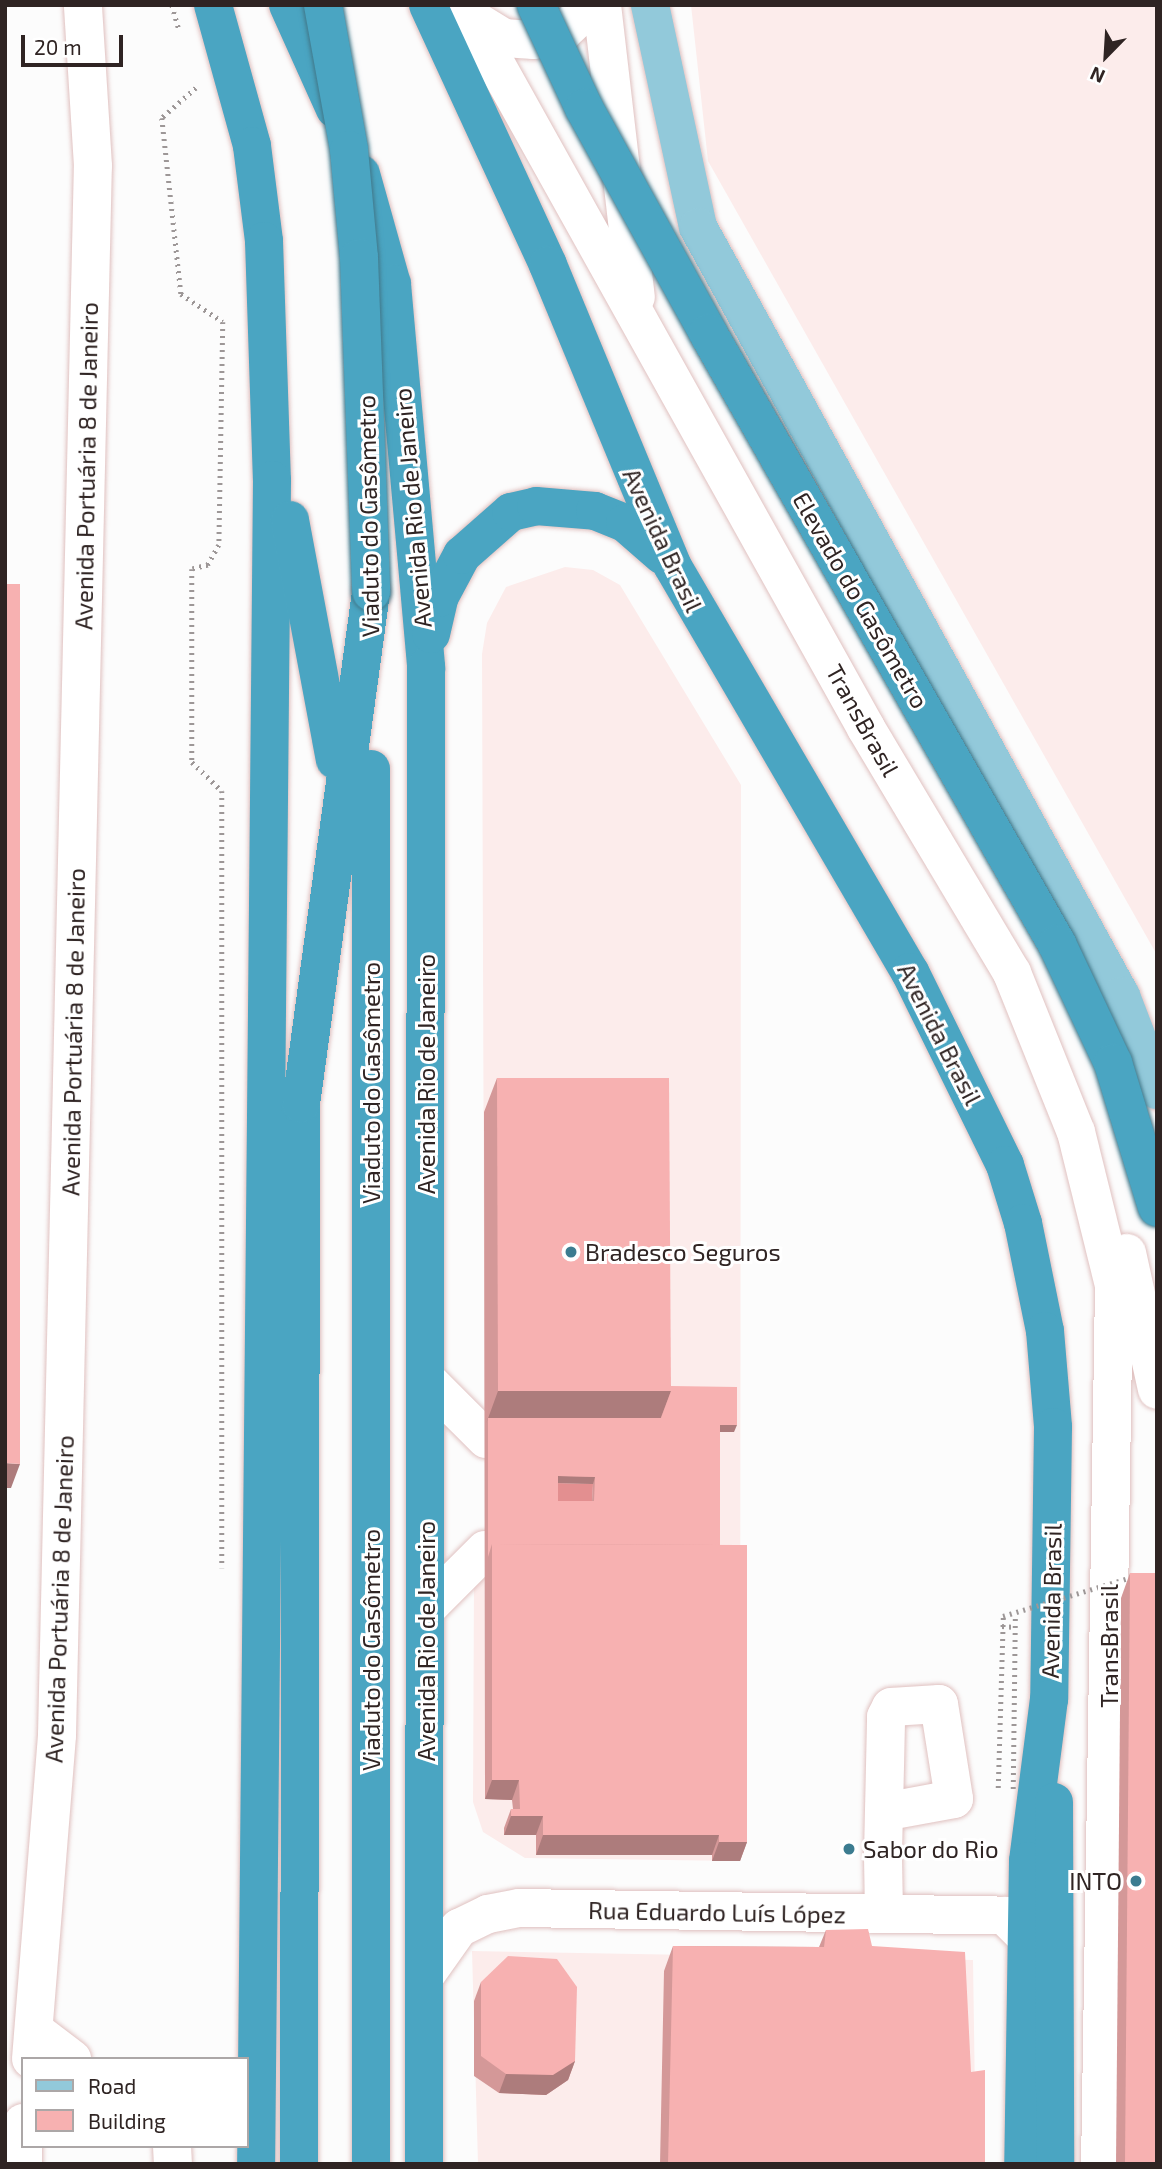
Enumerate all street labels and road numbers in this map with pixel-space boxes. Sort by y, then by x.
street label: Avenida Portuária 8 de Janeiro [69,302,103,630]
street label: Avenida Rio de Janeiro [387,387,437,629]
street label: Viaduto do Gasômetro [351,395,385,637]
street label: Avenida Brasil [617,464,709,616]
street label: Elevado do Gasômetro [787,487,935,713]
street label: TransBrasil [820,659,906,781]
street label: Avenida Portuária 8 de Janeiro [56,868,90,1196]
street label: Avenida Rio de Janeiro [412,954,440,1194]
street label: Avenida Brasil [892,958,988,1110]
street label: Viaduto do Gasômetro [357,962,385,1204]
street label: Avenida Portuária 8 de Janeiro [39,1434,79,1764]
street label: Avenida Rio de Janeiro [412,1521,440,1761]
street label: Avenida Brasil [1035,1523,1067,1679]
street label: Viaduto do Gasômetro [357,1529,385,1771]
street label: TransBrasil [1095,1584,1123,1708]
street label: Rua Eduardo Luís López [588,1895,846,1929]

